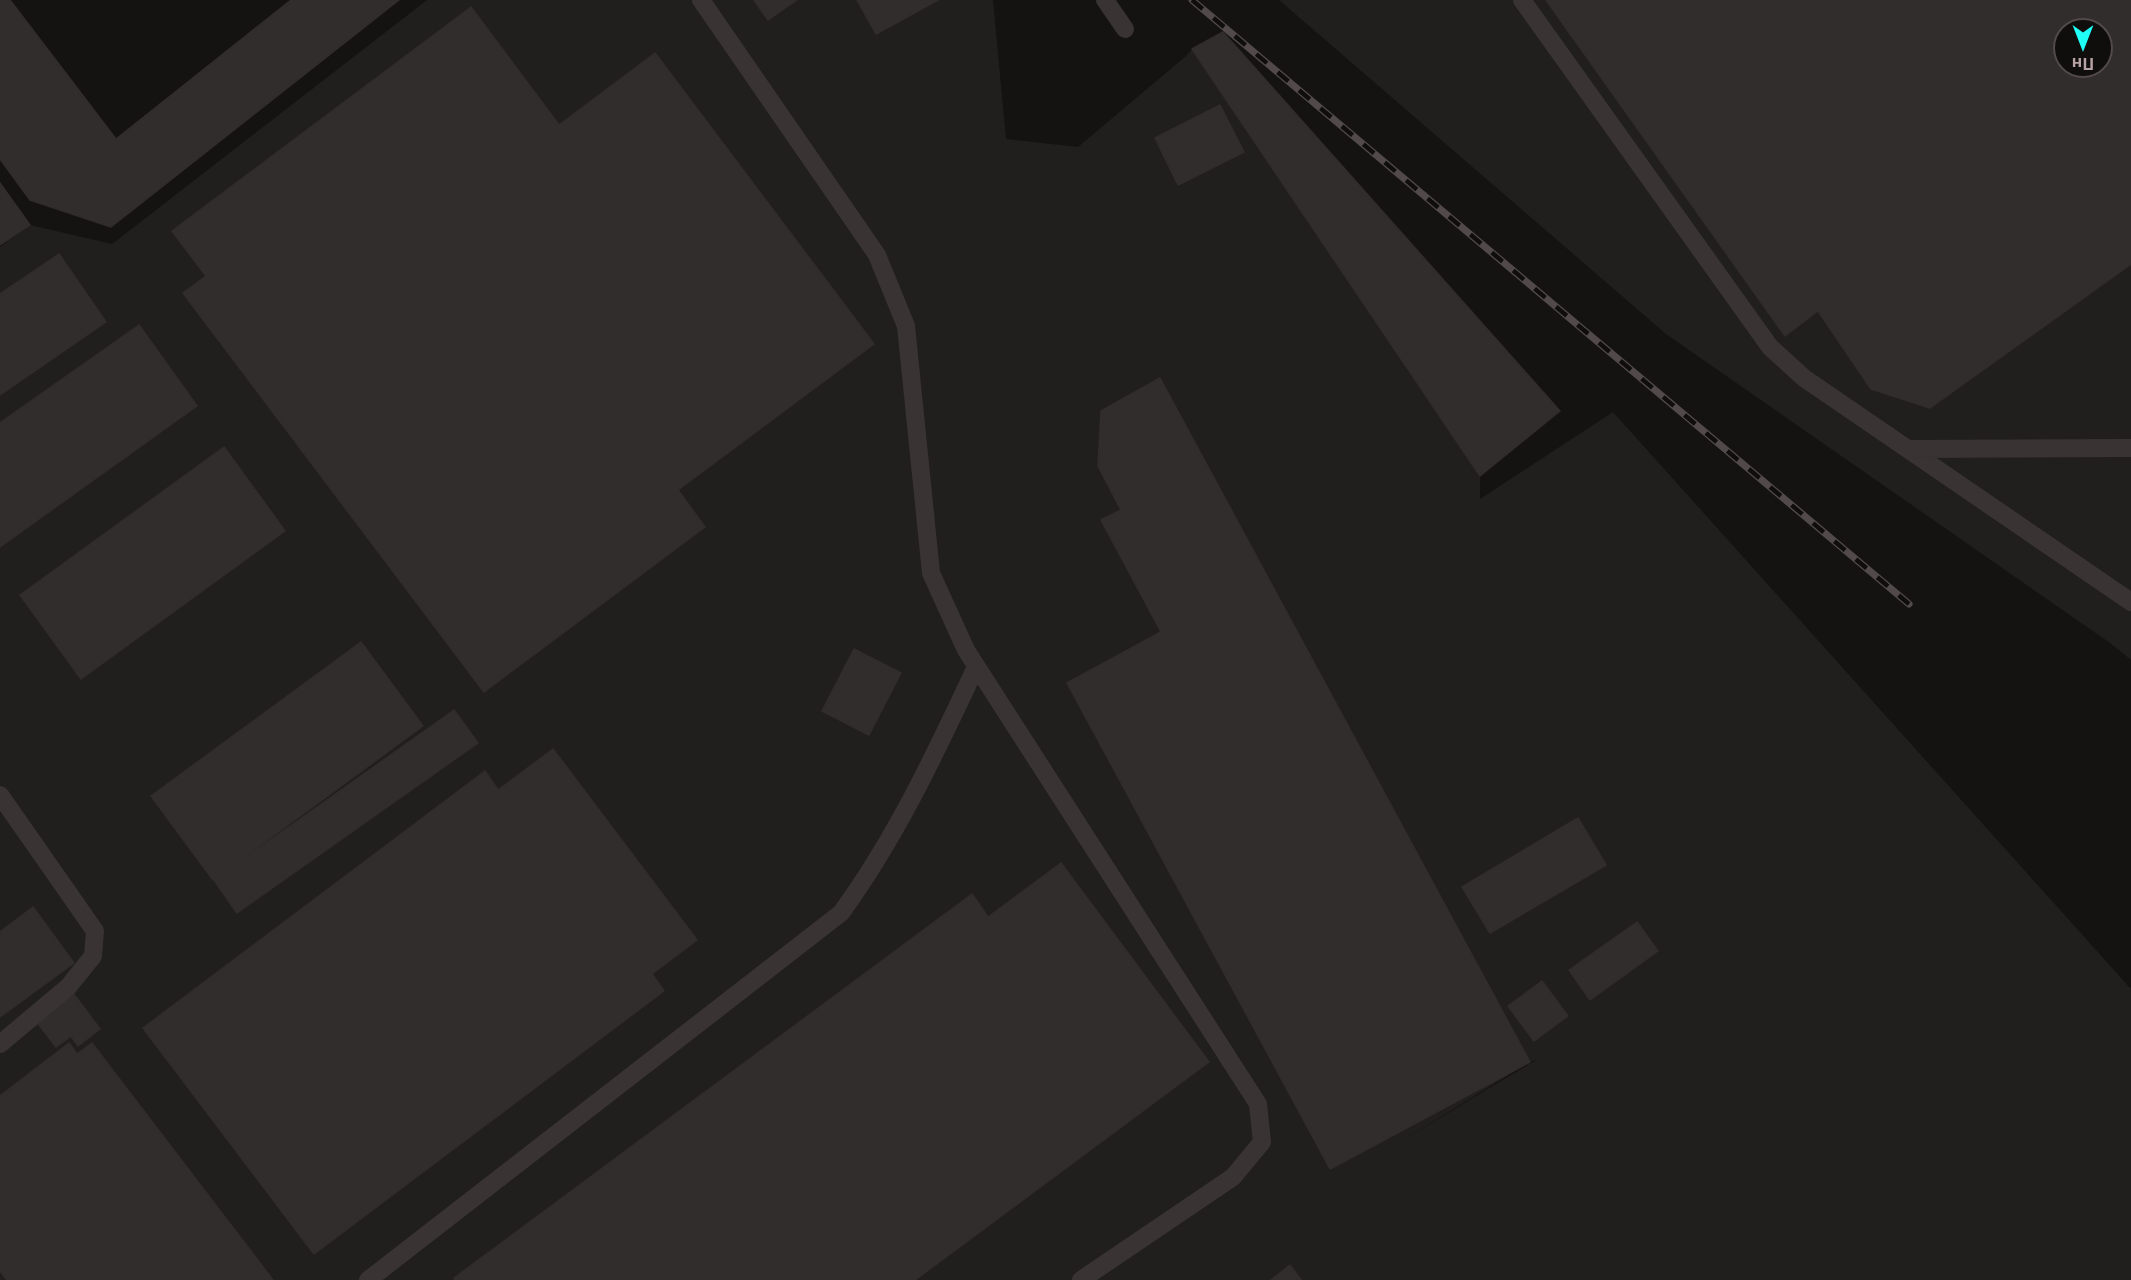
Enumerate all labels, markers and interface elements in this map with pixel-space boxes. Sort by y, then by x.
north arrow [2053,18,2113,78]
text: Пн [2072,53,2094,75]

